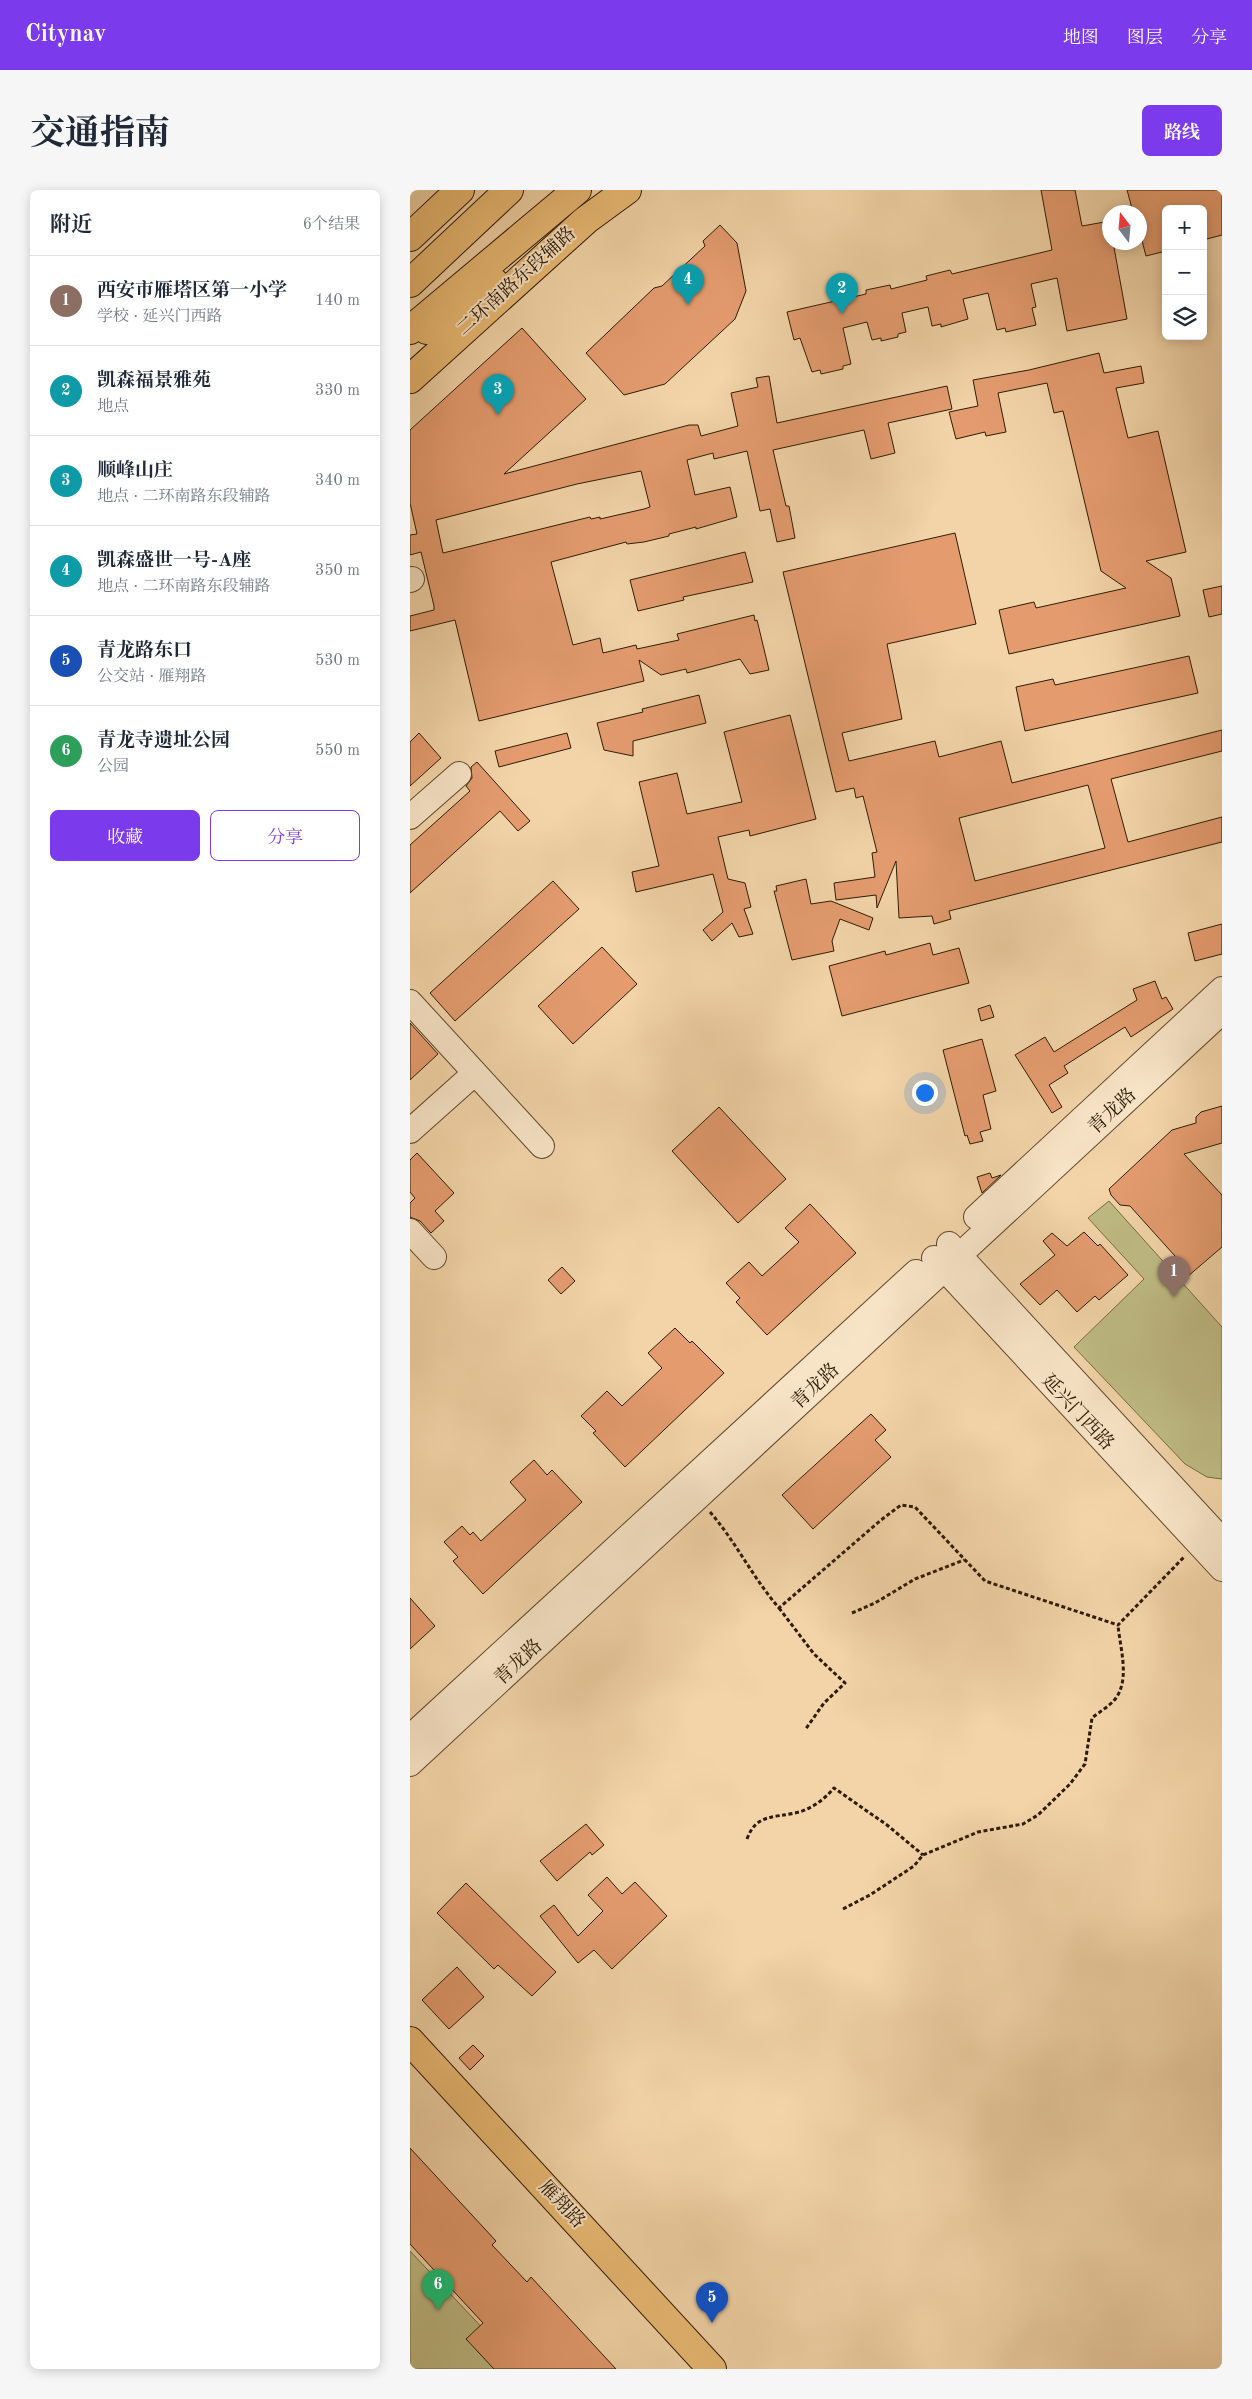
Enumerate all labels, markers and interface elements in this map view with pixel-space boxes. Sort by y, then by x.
text: Citynav [25,23,106,47]
text: 地图 [1063,29,1099,47]
text: 图层 [1127,29,1163,47]
text: 分享 [1191,29,1227,47]
button: 路线 [1142,105,1222,156]
text: 交通指南 [30,117,170,152]
north arrow [1102,205,1147,250]
map controls [1162,205,1207,340]
button: + [1162,205,1207,250]
text: 附近 [50,215,92,236]
text: 6个结果 [303,217,360,233]
street label: 二环南路东段辅路 [452,222,580,340]
button: − [1162,250,1207,295]
pin: 4 [672,264,704,305]
pin: 2 [826,273,858,314]
text: 西安市雁塔区第一小学 [97,282,287,301]
text: 1 [61,293,71,309]
text: 140 m [315,293,360,309]
button: layers [1162,295,1207,340]
text: 学校 · 延兴门西路 [97,309,222,325]
text: 凯森福景雅苑 [97,372,211,391]
pin: 3 [482,374,514,415]
text: 2 [61,383,71,399]
text: 330 m [315,383,360,399]
text: 地点 [97,399,129,415]
text: 顺峰山庄 [97,462,173,481]
text: 3 [61,473,71,489]
text: 340 m [315,473,360,489]
text: 地点 · 二环南路东段辅路 [97,489,270,505]
text: 凯森盛世一号-A座 [97,552,251,571]
text: 4 [61,563,71,579]
text: 350 m [315,563,360,579]
text: 地点 · 二环南路东段辅路 [97,579,270,595]
text: 青龙路东口 [97,642,192,661]
text: 5 [61,653,71,669]
text: 530 m [315,653,360,669]
text: 公交站 · 雁翔路 [97,669,206,685]
text: 青龙寺遗址公园 [97,732,230,751]
text: 6 [61,743,71,759]
text: 550 m [315,743,360,759]
text: 公园 [97,759,129,775]
button: 收藏 [50,810,200,861]
button: 分享 [210,810,360,861]
your location [912,1080,938,1106]
street label: 青龙路 [1084,1084,1140,1138]
pin: 1 [1158,1256,1190,1297]
street label: 青龙路 [787,1359,843,1413]
street label: 延兴门西路 [1038,1370,1119,1454]
street label: 青龙路 [490,1635,546,1689]
street label: 雁翔路 [535,2176,589,2232]
pin: 6 [422,2269,454,2310]
pin: 5 [696,2282,728,2323]

